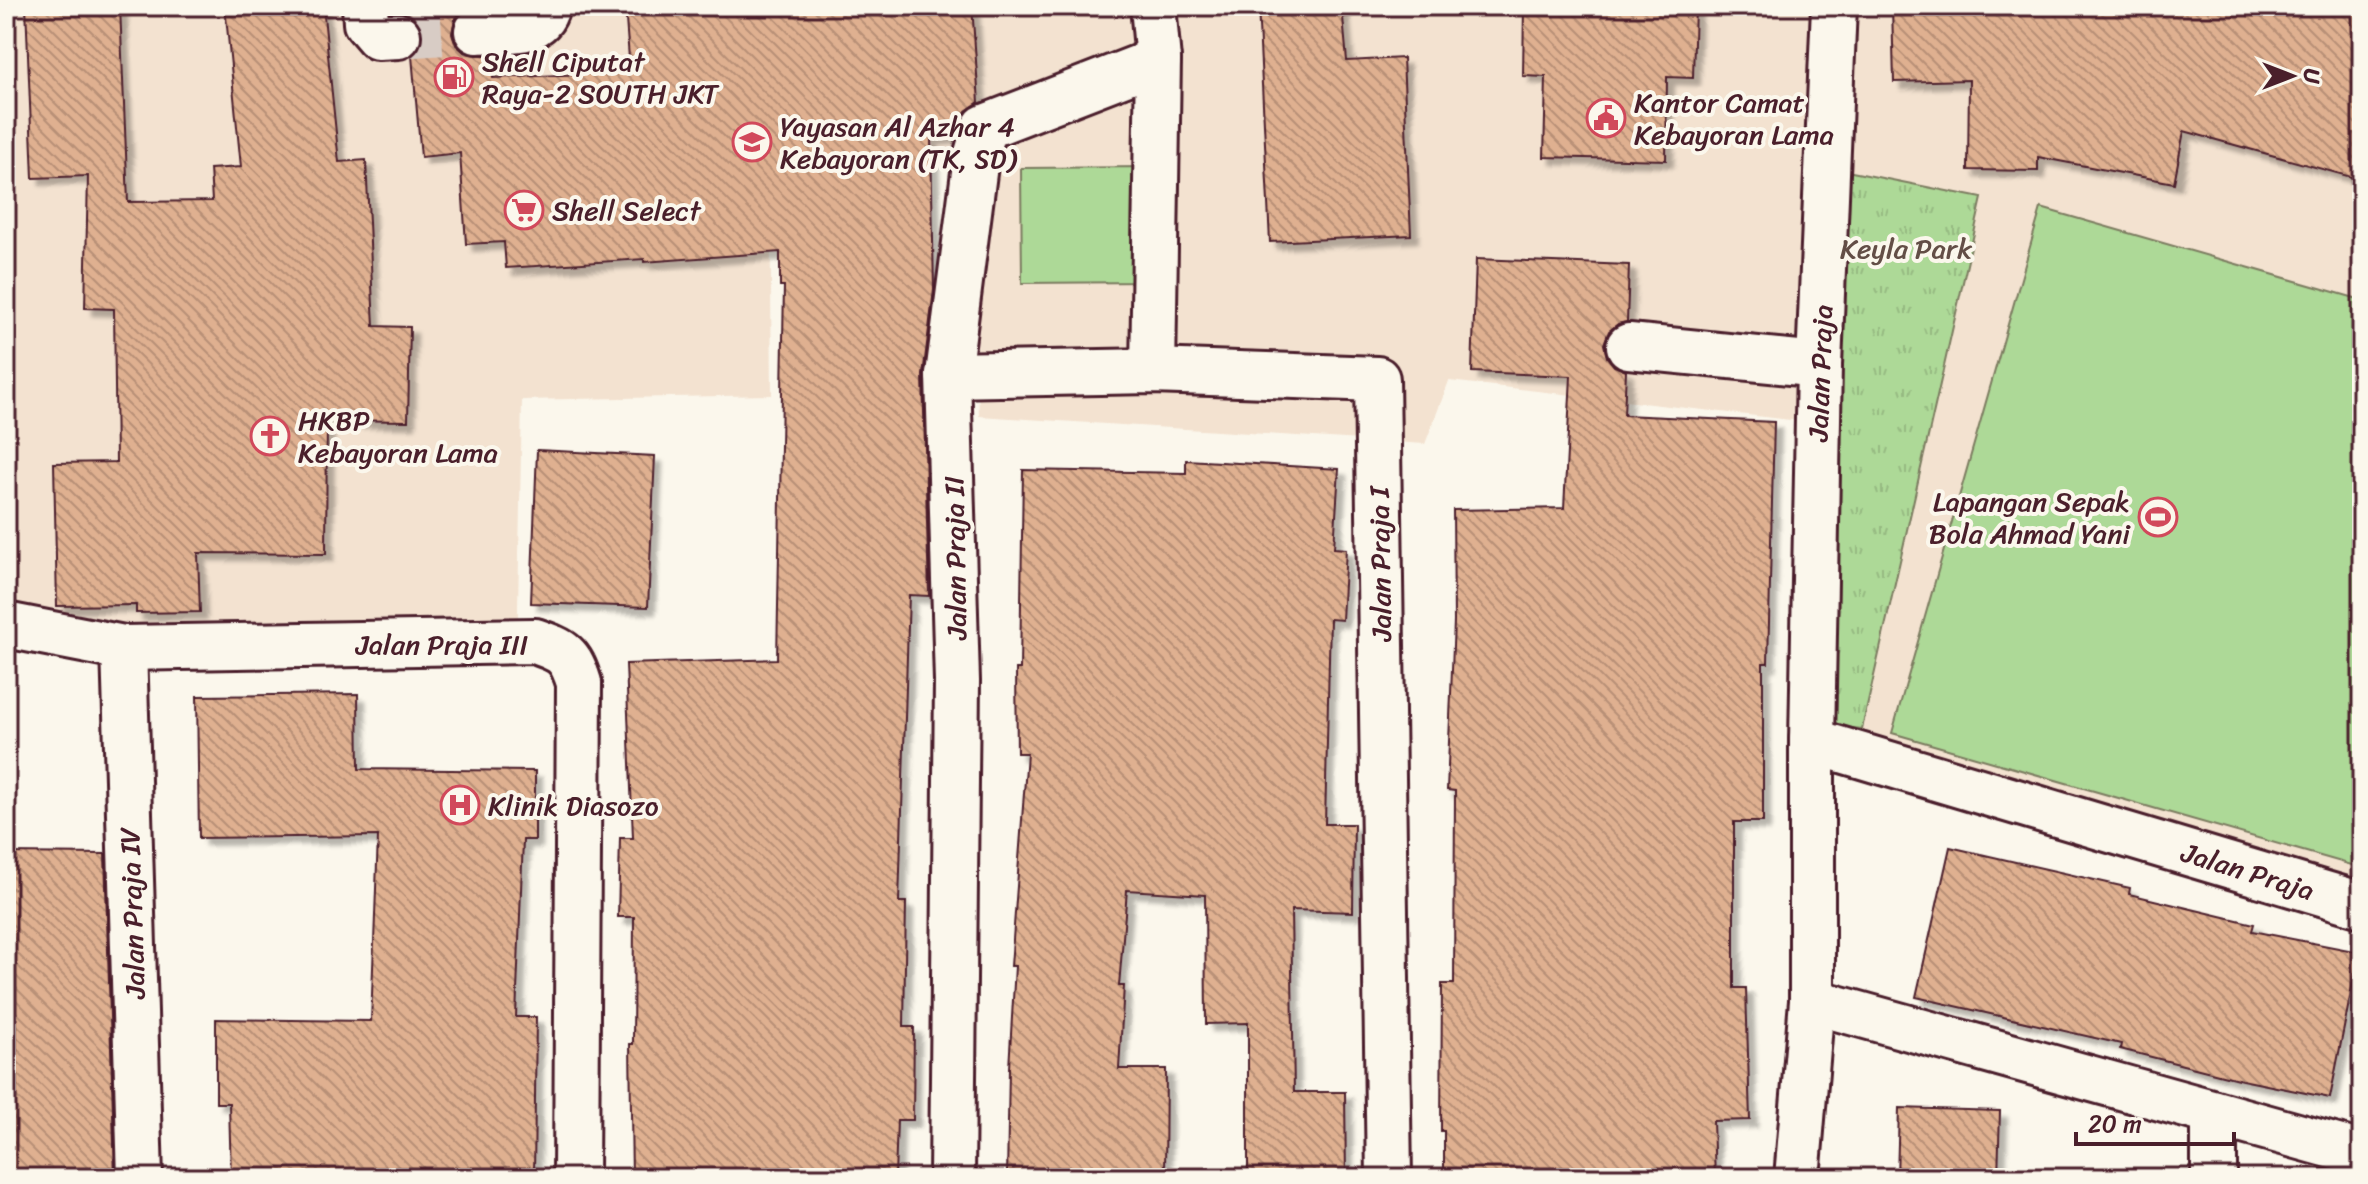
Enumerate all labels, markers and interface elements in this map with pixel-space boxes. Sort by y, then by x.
north arrow [2252,36,2332,116]
place label: Shell Ciputat Raya-2 SOUTH JKT [482,37,720,118]
fuel station icon: Shell Ciputat Raya-2 SOUTH JKT [433,56,475,98]
text: U [2292,69,2331,85]
place label: Kantor Camat Kebayoran Lama [1634,78,1834,159]
public building icon: Kantor Camat Kebayoran Lama [1585,97,1627,139]
place label: Yayasan Al Azhar 4 Kebayoran (TK, SD) [780,102,1017,183]
school or university icon: Yayasan Al Azhar 4 Kebayoran (TK, SD) [731,121,773,163]
place label: Shell Select [552,186,702,235]
supermarket icon: Shell Select [503,189,545,231]
park label: Keyla Park [1840,224,1972,273]
street label: Jalan Praja [1794,304,1847,443]
place label: HKBP Kebayoran Lama [298,396,498,477]
church icon: HKBP Kebayoran Lama [249,415,291,457]
street label: Jalan Praja II [930,475,981,641]
place label: Lapangan Sepak Bola Ahmad Yani [1929,477,2131,558]
street label: Jalan Praja I [1355,484,1406,643]
sports icon: Lapangan Sepak Bola Ahmad Yani [2137,496,2179,538]
street label: Jalan Praja III [355,620,529,669]
place label: Klinik Diasozo [488,781,659,830]
hospital icon: Klinik Diasozo [439,784,481,826]
street label: Jalan Praja IV [105,826,160,1001]
street label: Jalan Praja [2174,828,2320,915]
scale bar [2076,1096,2234,1146]
text: 20 m [2088,1103,2142,1145]

